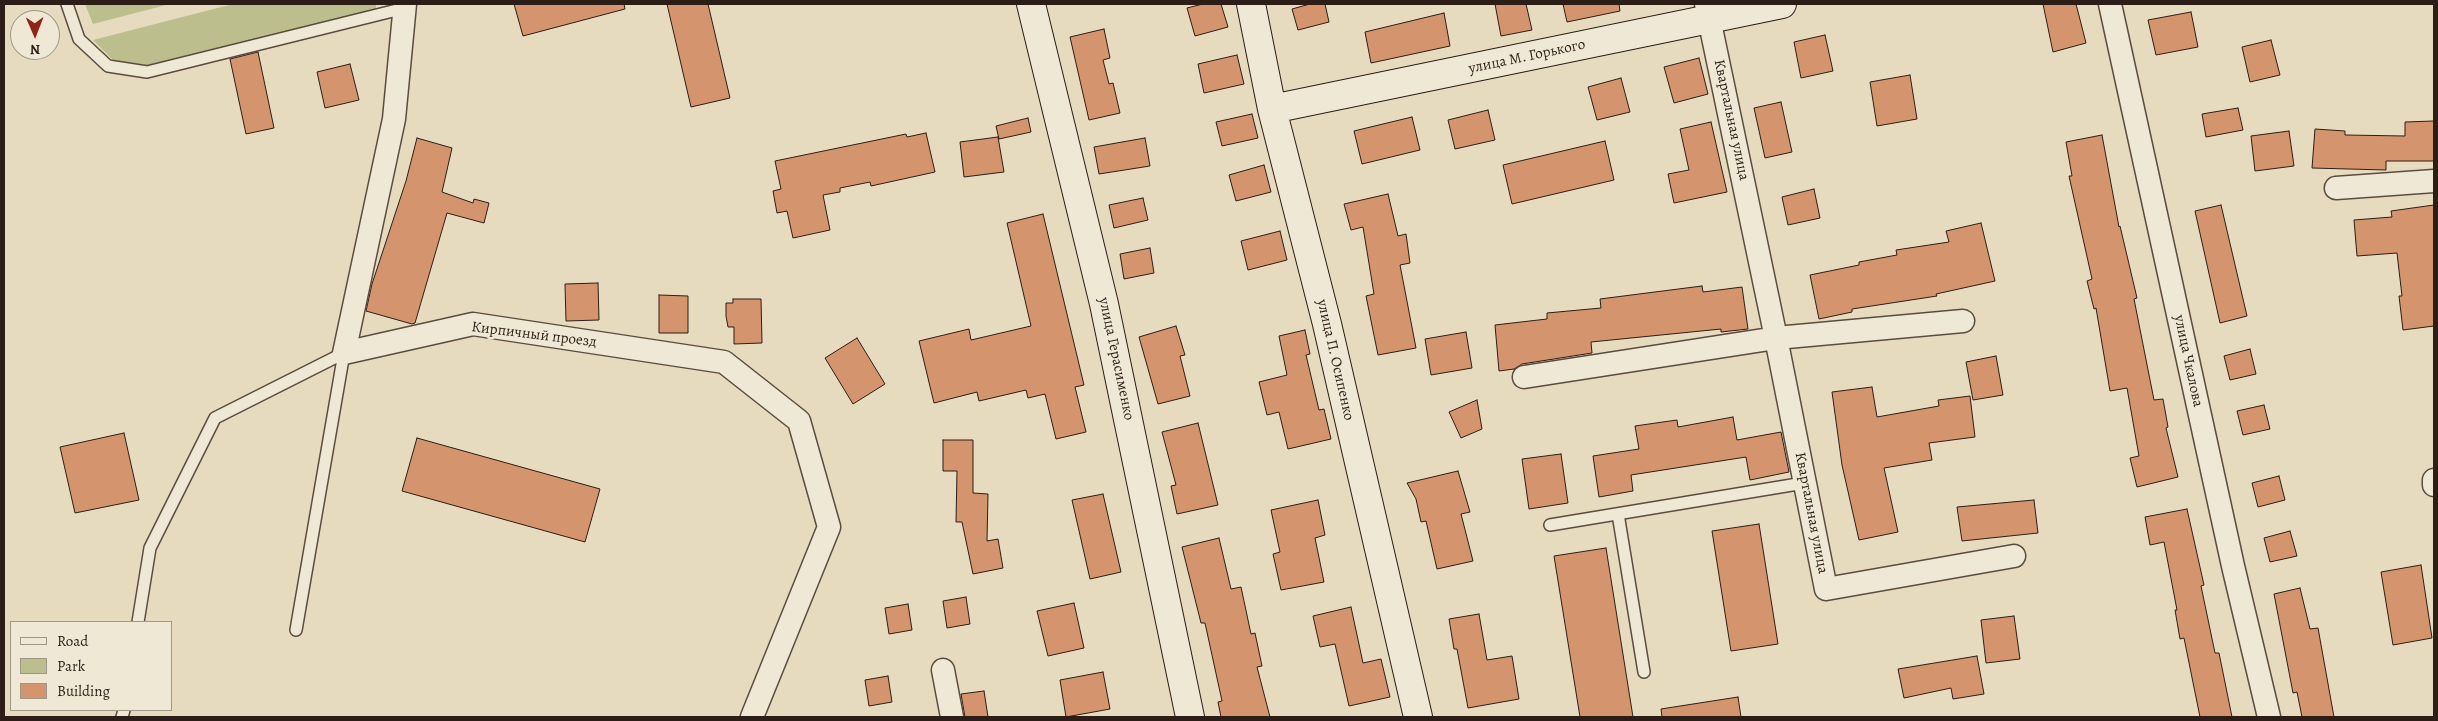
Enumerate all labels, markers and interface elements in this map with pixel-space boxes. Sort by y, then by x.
north arrow [10,10,60,60]
street label: улица М. Горького [1467,36,1587,78]
text: N [30,40,41,59]
street label: Квартальная улица [1709,58,1753,182]
street label: улица Герасименко [1094,296,1138,422]
street label: улица П. Осипенко [1312,298,1358,422]
street label: улица Чкалова [2169,313,2207,409]
street label: Кирпичный проезд [470,318,598,352]
street label: Квартальная улица [1790,451,1832,575]
legend [10,621,172,711]
text: Road [57,631,88,651]
text: Park [57,656,85,676]
text: Building [57,681,110,701]

